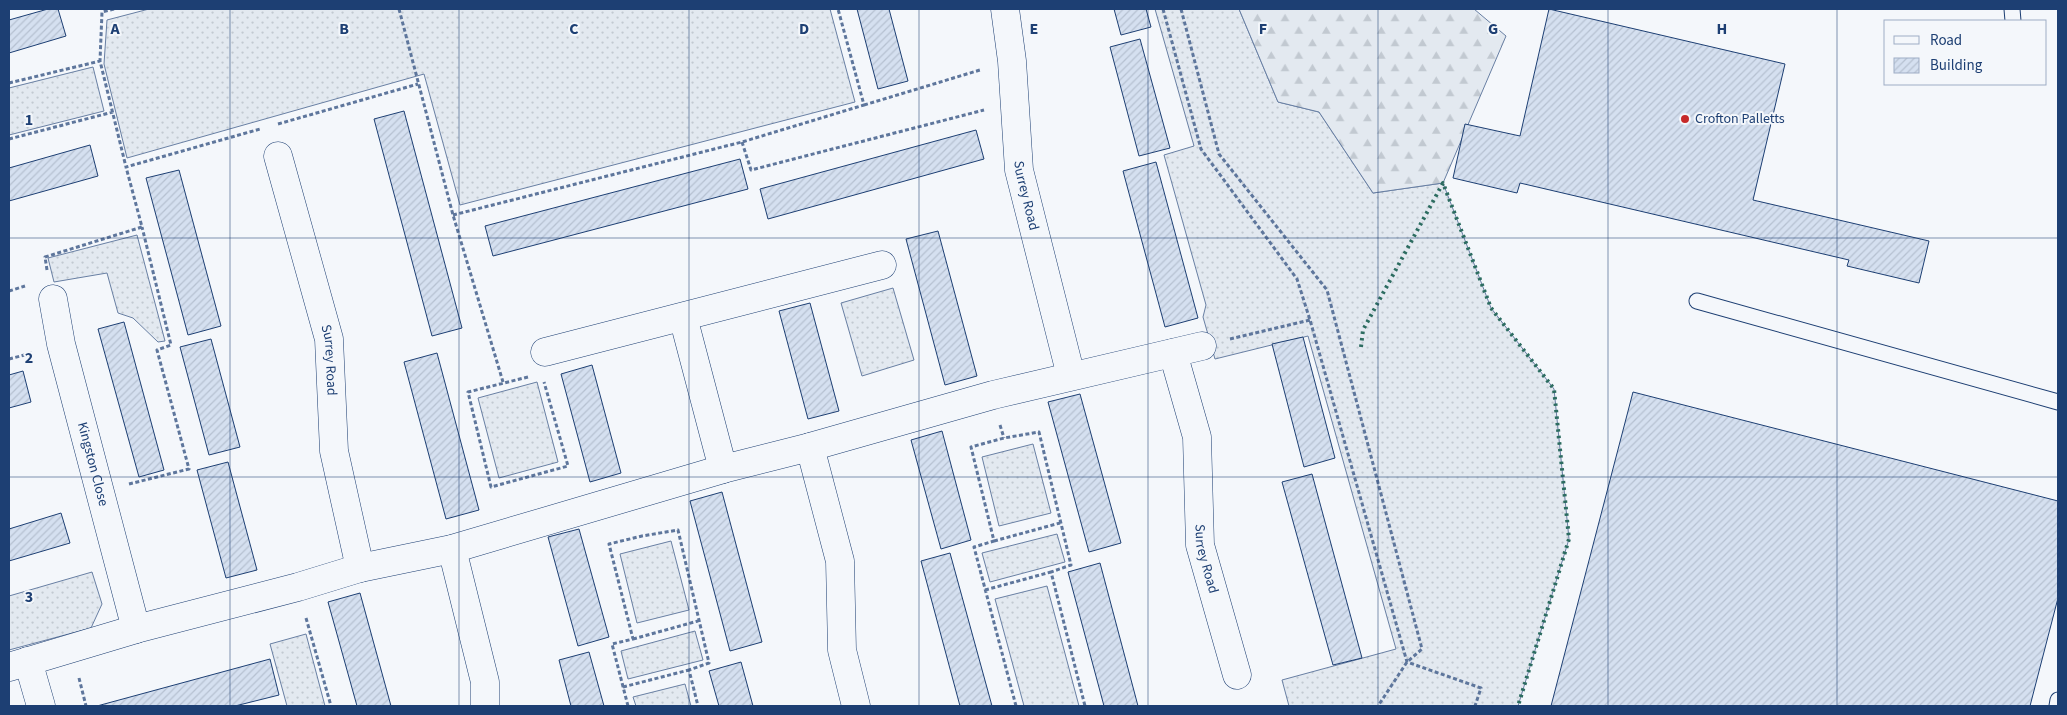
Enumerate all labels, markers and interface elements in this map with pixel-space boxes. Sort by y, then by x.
text: A [109,18,120,40]
text: B [339,18,349,40]
text: C [569,18,579,40]
text: D [799,18,809,40]
text: E [1030,18,1038,40]
text: F [1259,18,1267,40]
text: G [1488,18,1498,40]
text: H [1717,18,1727,40]
legend [1884,20,2047,85]
text: Road [1930,30,1962,51]
text: Building [1930,55,1983,76]
text: 1 [25,109,33,131]
place label: Crofton Palletts [1695,109,1785,129]
marker: Crofton Palletts [1679,113,1691,125]
street label: Surrey Road [1008,160,1044,232]
street label: Surrey Road [315,322,342,396]
text: 2 [25,347,33,369]
street label: Kingston Close [72,420,113,509]
street label: Surrey Road [1189,524,1223,596]
text: 3 [25,586,33,608]

